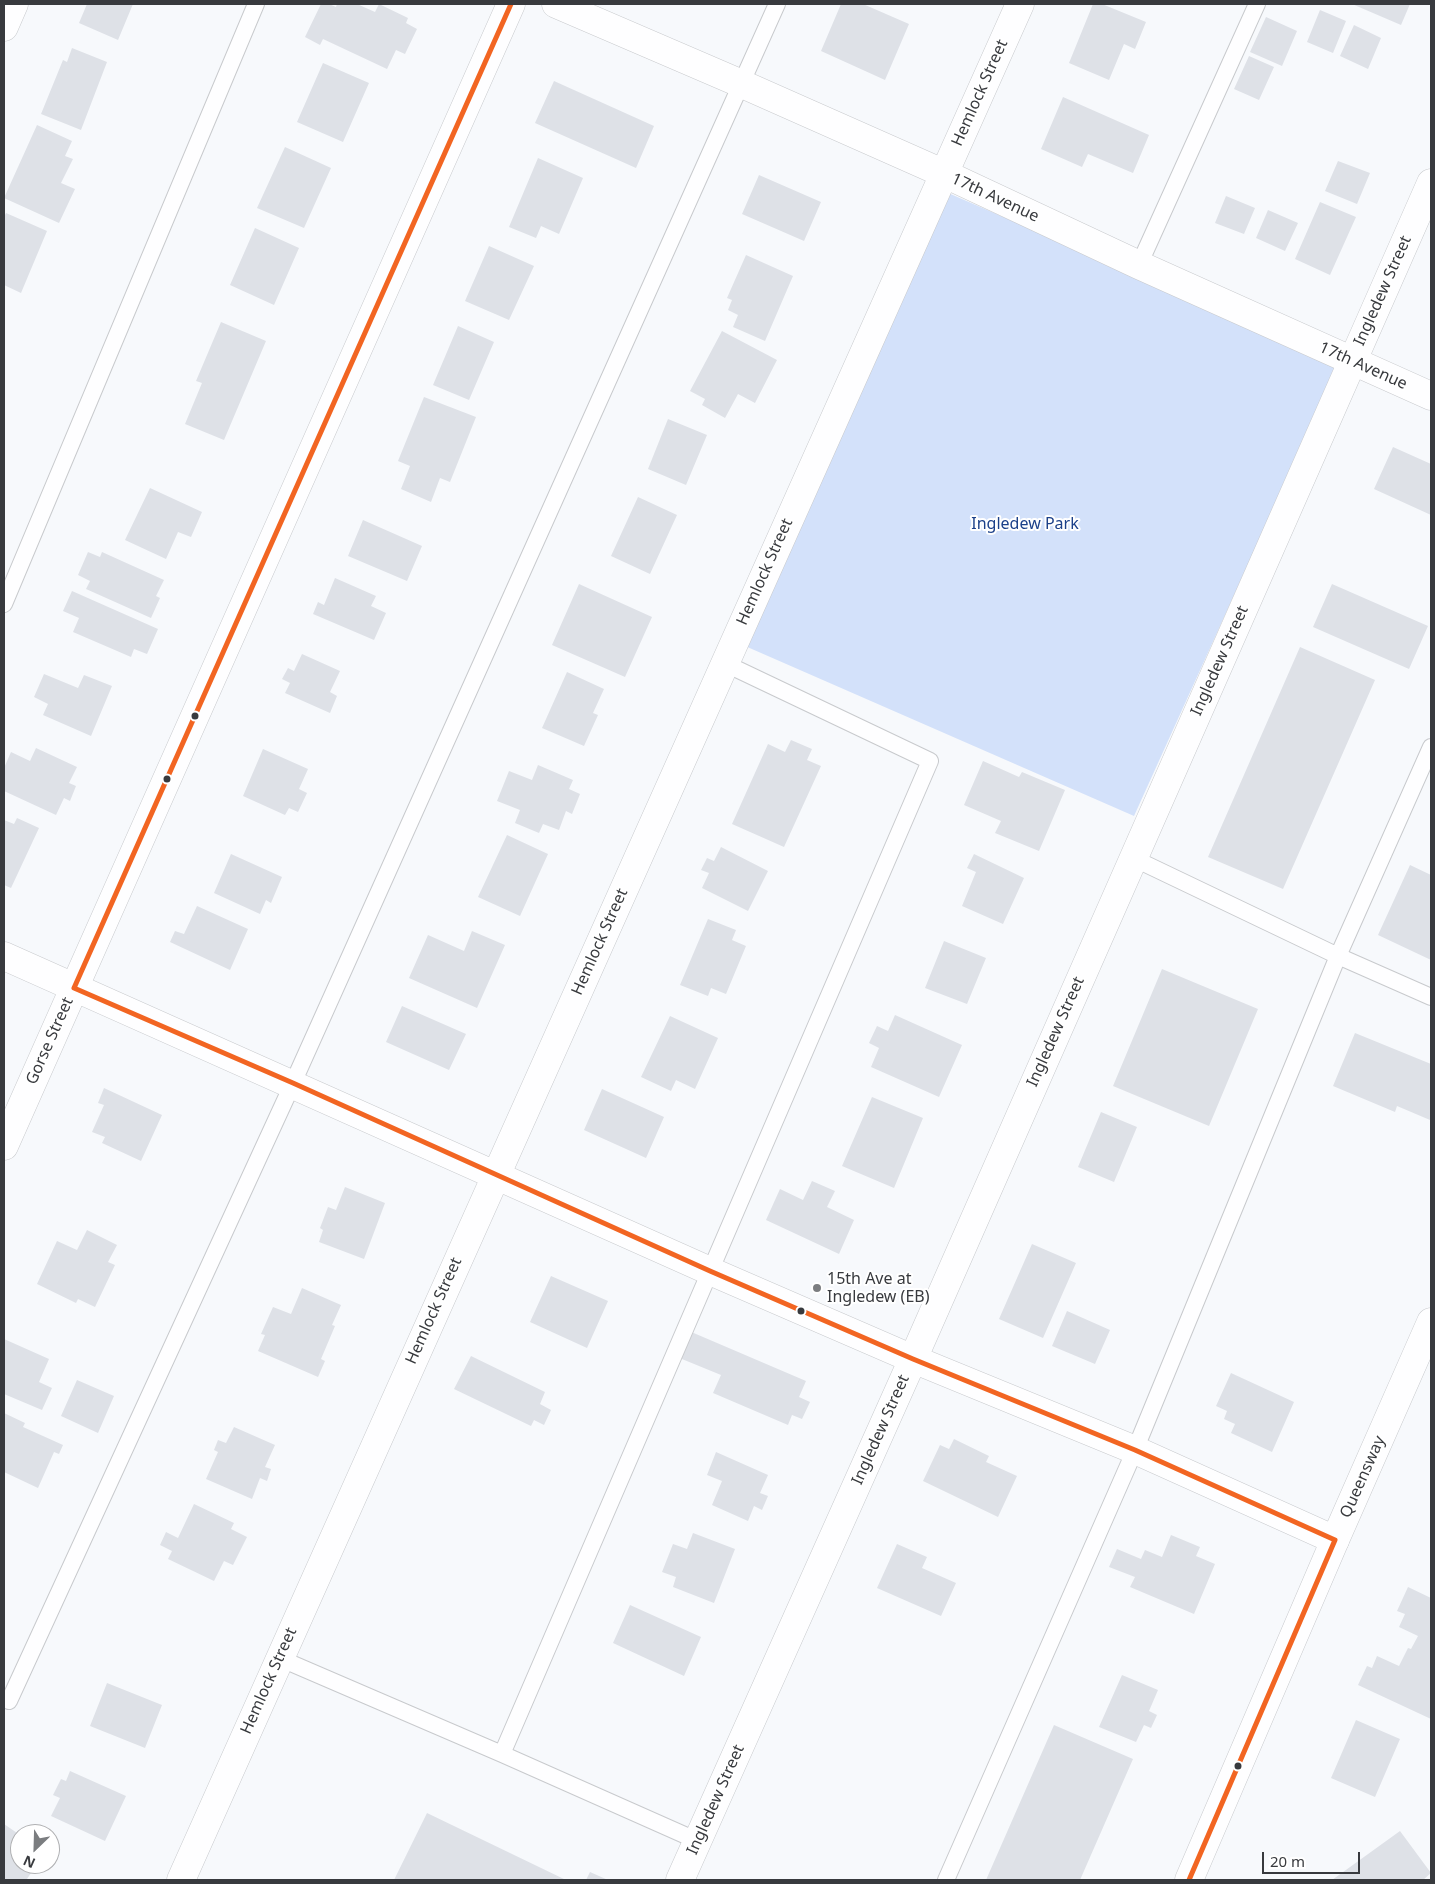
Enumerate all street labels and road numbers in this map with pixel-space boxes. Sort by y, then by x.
street label: Hemlock Street [948,37,1012,149]
street label: 17th Avenue [948,169,1042,227]
street label: Ingledew Street [1350,233,1416,349]
street label: 17th Avenue [1316,338,1410,394]
street label: Hemlock Street [733,516,797,628]
street label: Ingledew Street [1187,603,1253,719]
street label: Hemlock Street [568,886,632,998]
street label: Ingledew Street [1023,974,1089,1090]
street label: Gorse Street [22,994,78,1088]
street label: Hemlock Street [402,1255,466,1367]
street label: Ingledew Street [848,1372,914,1488]
street label: Queensway [1336,1433,1390,1521]
street label: Hemlock Street [237,1625,301,1737]
street label: Ingledew Street [683,1742,749,1858]

